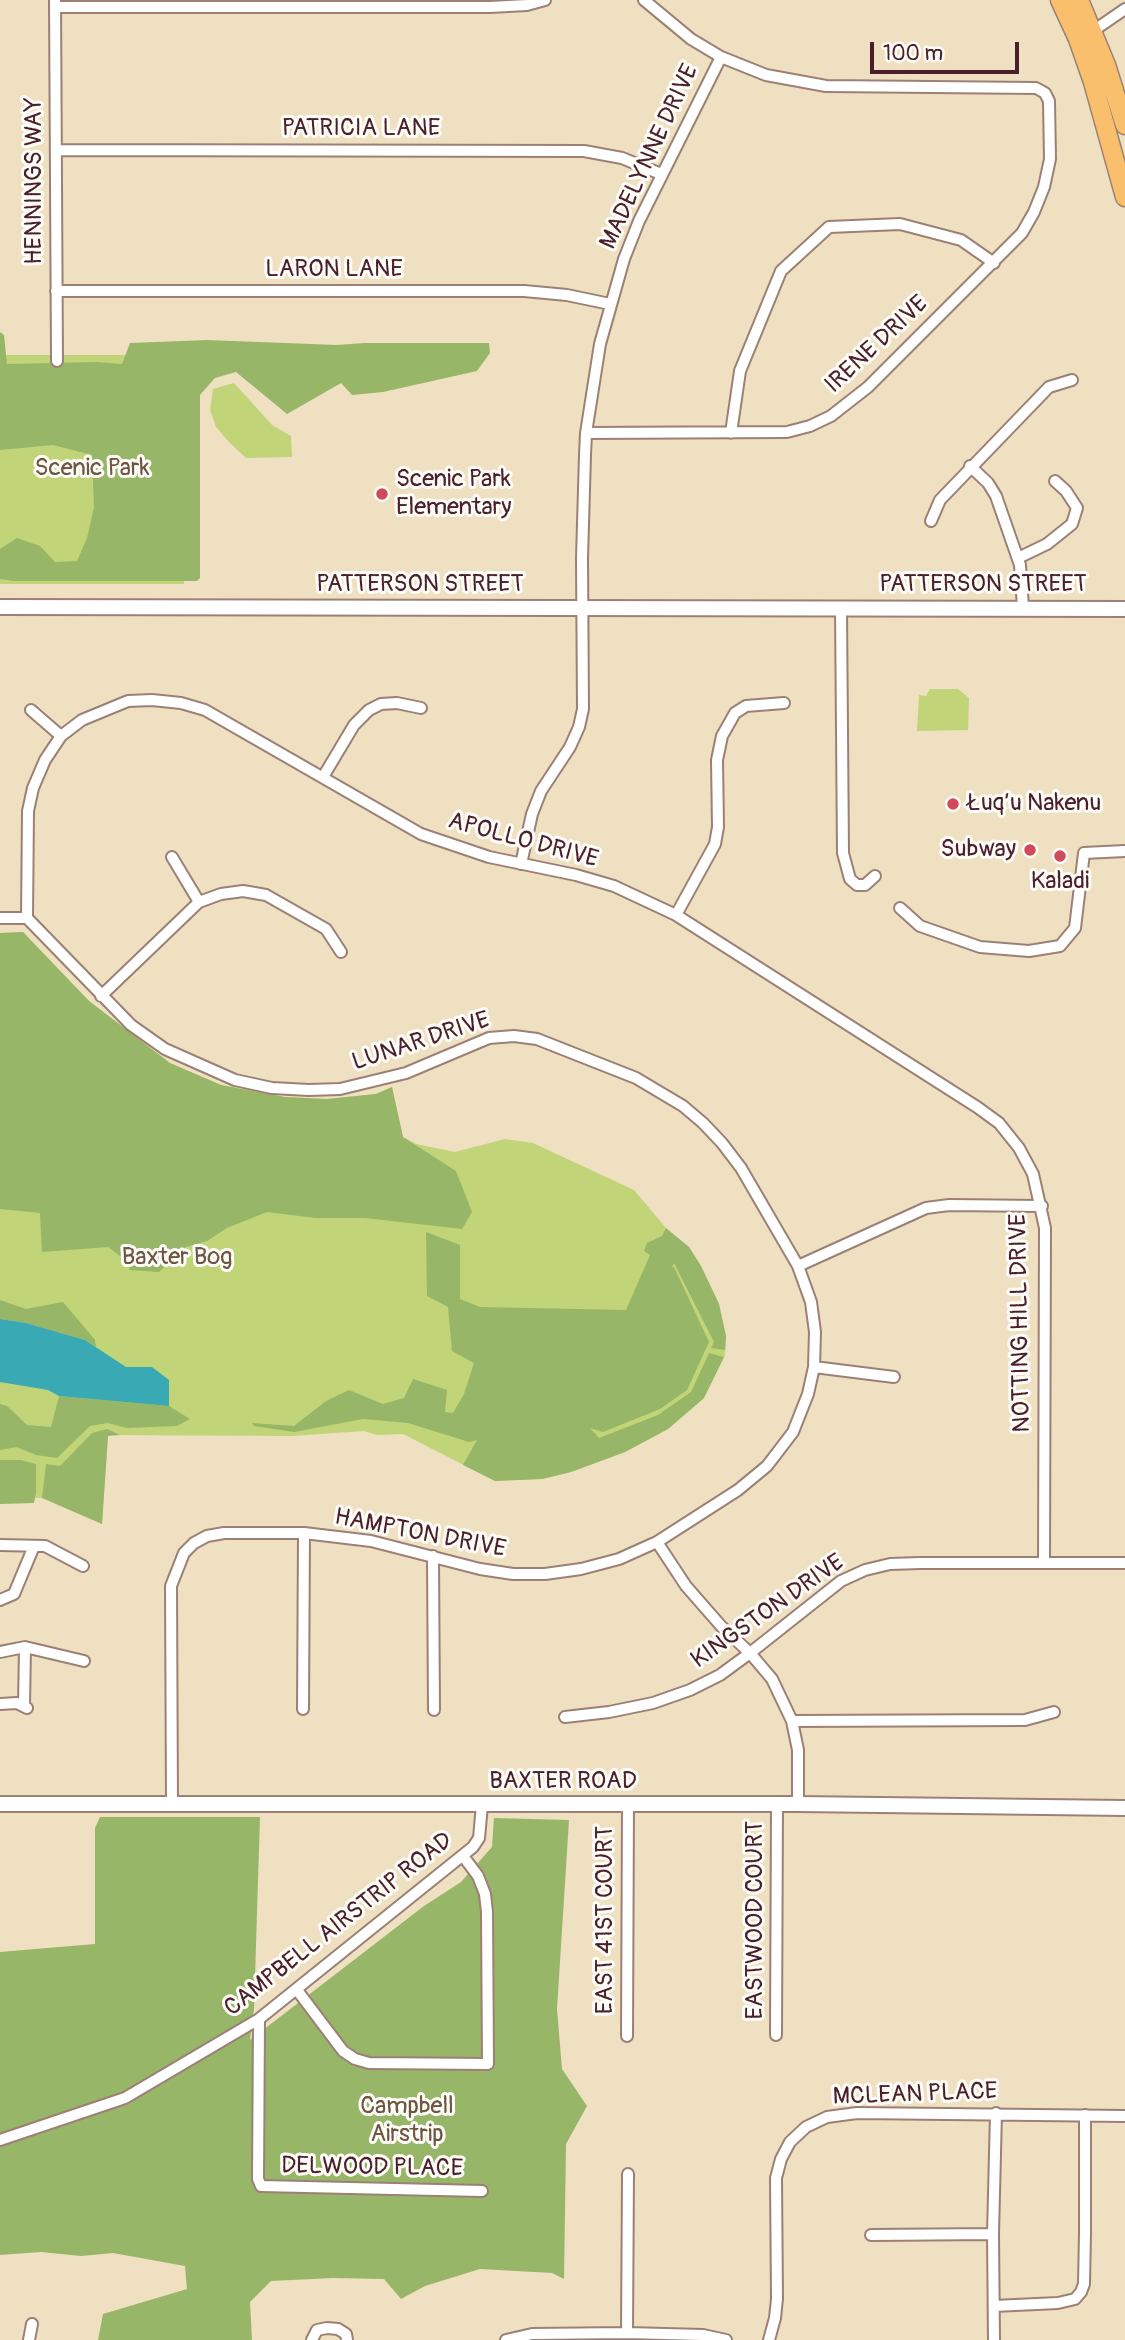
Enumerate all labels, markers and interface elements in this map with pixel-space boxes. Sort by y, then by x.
scale bar [873,28,1022,72]
text: 100 m [883,40,943,67]
street label: MADELYNNE DRIVE [595,60,705,254]
street label: HENNINGS WAY [21,97,49,265]
street label: PATRICIA LANE [282,115,440,143]
street label: LARON LANE [265,256,403,284]
street label: IRENE DRIVE [820,290,934,400]
park label: Scenic Park [35,455,149,483]
place label: Scenic Park Elementary [396,466,511,522]
marker: Scenic Park Elementary [374,486,390,502]
street label: PATTERSON STREET [316,571,524,599]
street label: PATTERSON STREET [879,571,1087,599]
place label: Łuq’u Nakenu [967,790,1101,818]
marker: Łuq’u Nakenu [945,796,961,812]
street label: APOLLO DRIVE [445,807,601,875]
place label: Subway [941,836,1016,864]
marker: Subway [1022,842,1038,858]
marker: Kaladi [1052,848,1068,864]
place label: Kaladi [1031,868,1089,896]
street label: LUNAR DRIVE [349,1006,493,1078]
street label: NOTTING HILL DRIVE [1005,1213,1037,1433]
park label: Baxter Bog [122,1244,232,1272]
street label: HAMPTON DRIVE [332,1503,508,1565]
street label: KINGSTON DRIVE [686,1549,850,1675]
street label: BAXTER ROAD [489,1768,637,1796]
street label: EASTWOOD COURT [742,1821,770,2019]
street label: EAST 41ST COURT [592,1826,620,2014]
street label: CAMPBELL AIRSTRIP ROAD [219,1827,459,2023]
street label: MCLEAN PLACE [832,2078,998,2112]
park label: Campbell Airstrip [360,2093,454,2149]
street label: DELWOOD PLACE [281,2152,463,2184]

